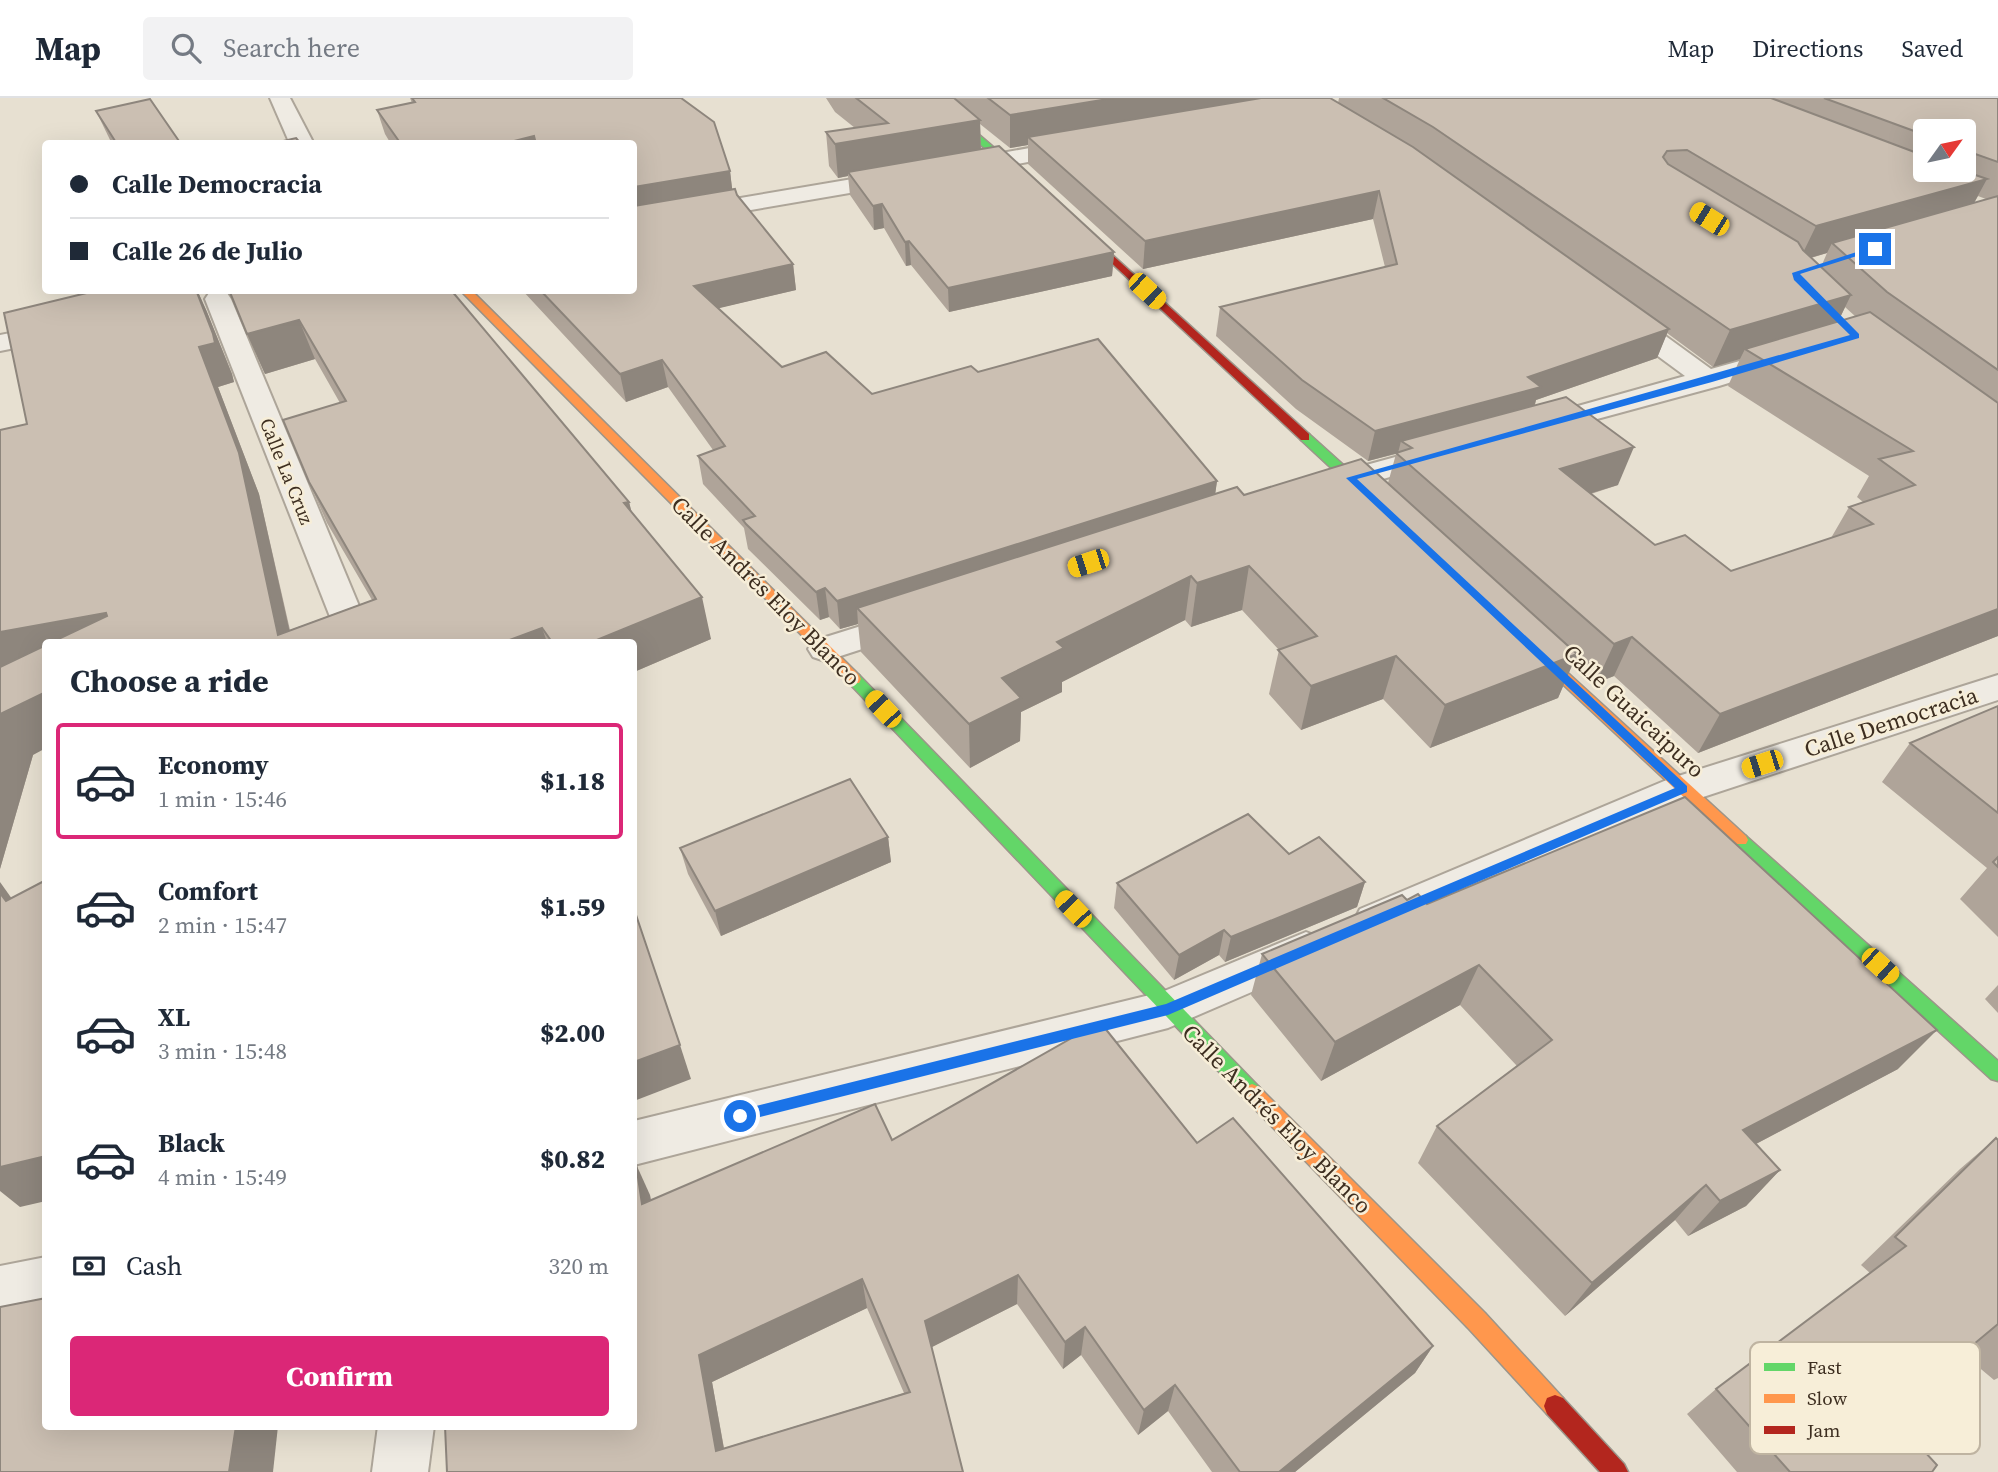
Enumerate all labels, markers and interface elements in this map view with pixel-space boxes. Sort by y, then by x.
search box [143,17,633,80]
text: Map [35,26,101,71]
icon: search [167,29,205,67]
text: Search here [223,30,360,66]
text: Map [1667,32,1714,65]
text: Directions [1752,32,1863,65]
text: Saved [1901,32,1963,65]
north arrow [1913,119,1976,182]
map controls [1913,119,1976,182]
text: Calle Democracia [112,166,322,202]
car [1686,199,1733,239]
text: Calle 26 de Julio [112,233,303,269]
route end [1859,233,1891,265]
car [1125,269,1170,313]
street label: Calle La Cruz [254,414,320,528]
street label: Calle Andrés Eloy Blanco [664,489,868,693]
car [1065,547,1112,579]
street label: Calle Guaicaipuro [1556,637,1712,785]
text: Choose a ride [70,659,269,703]
street label: Calle Democracia [1800,679,1982,765]
car [861,686,906,732]
text: Economy [158,747,269,783]
car [1739,748,1786,780]
icon: car [74,750,137,813]
text: $1.18 [540,763,605,799]
text: 1 min · 15:46 [158,783,287,815]
text: Comfort [158,873,258,909]
icon: car [74,876,137,939]
car [1051,887,1096,931]
text: $1.59 [540,889,605,925]
text: 2 min · 15:47 [158,909,287,941]
car [1858,944,1903,988]
text: XL [158,999,190,1035]
icon: car [74,1002,137,1065]
text: $2.00 [540,1015,605,1051]
street label: Calle Andrés Eloy Blanco [1175,1017,1379,1221]
text: 3 min · 15:48 [158,1035,287,1067]
route start [724,1100,756,1132]
text: Black [158,1125,225,1161]
icon: car [74,1128,137,1191]
text: $0.82 [540,1141,605,1177]
text: 4 min · 15:49 [158,1161,287,1193]
icon: cash [70,1247,108,1285]
text: Cash [126,1248,182,1284]
text: 320 m [548,1250,609,1282]
button: Confirm [70,1336,609,1416]
legend [1750,1342,1980,1454]
text: Fast [1807,1354,1842,1380]
text: Slow [1807,1385,1848,1411]
text: Jam [1806,1417,1840,1443]

